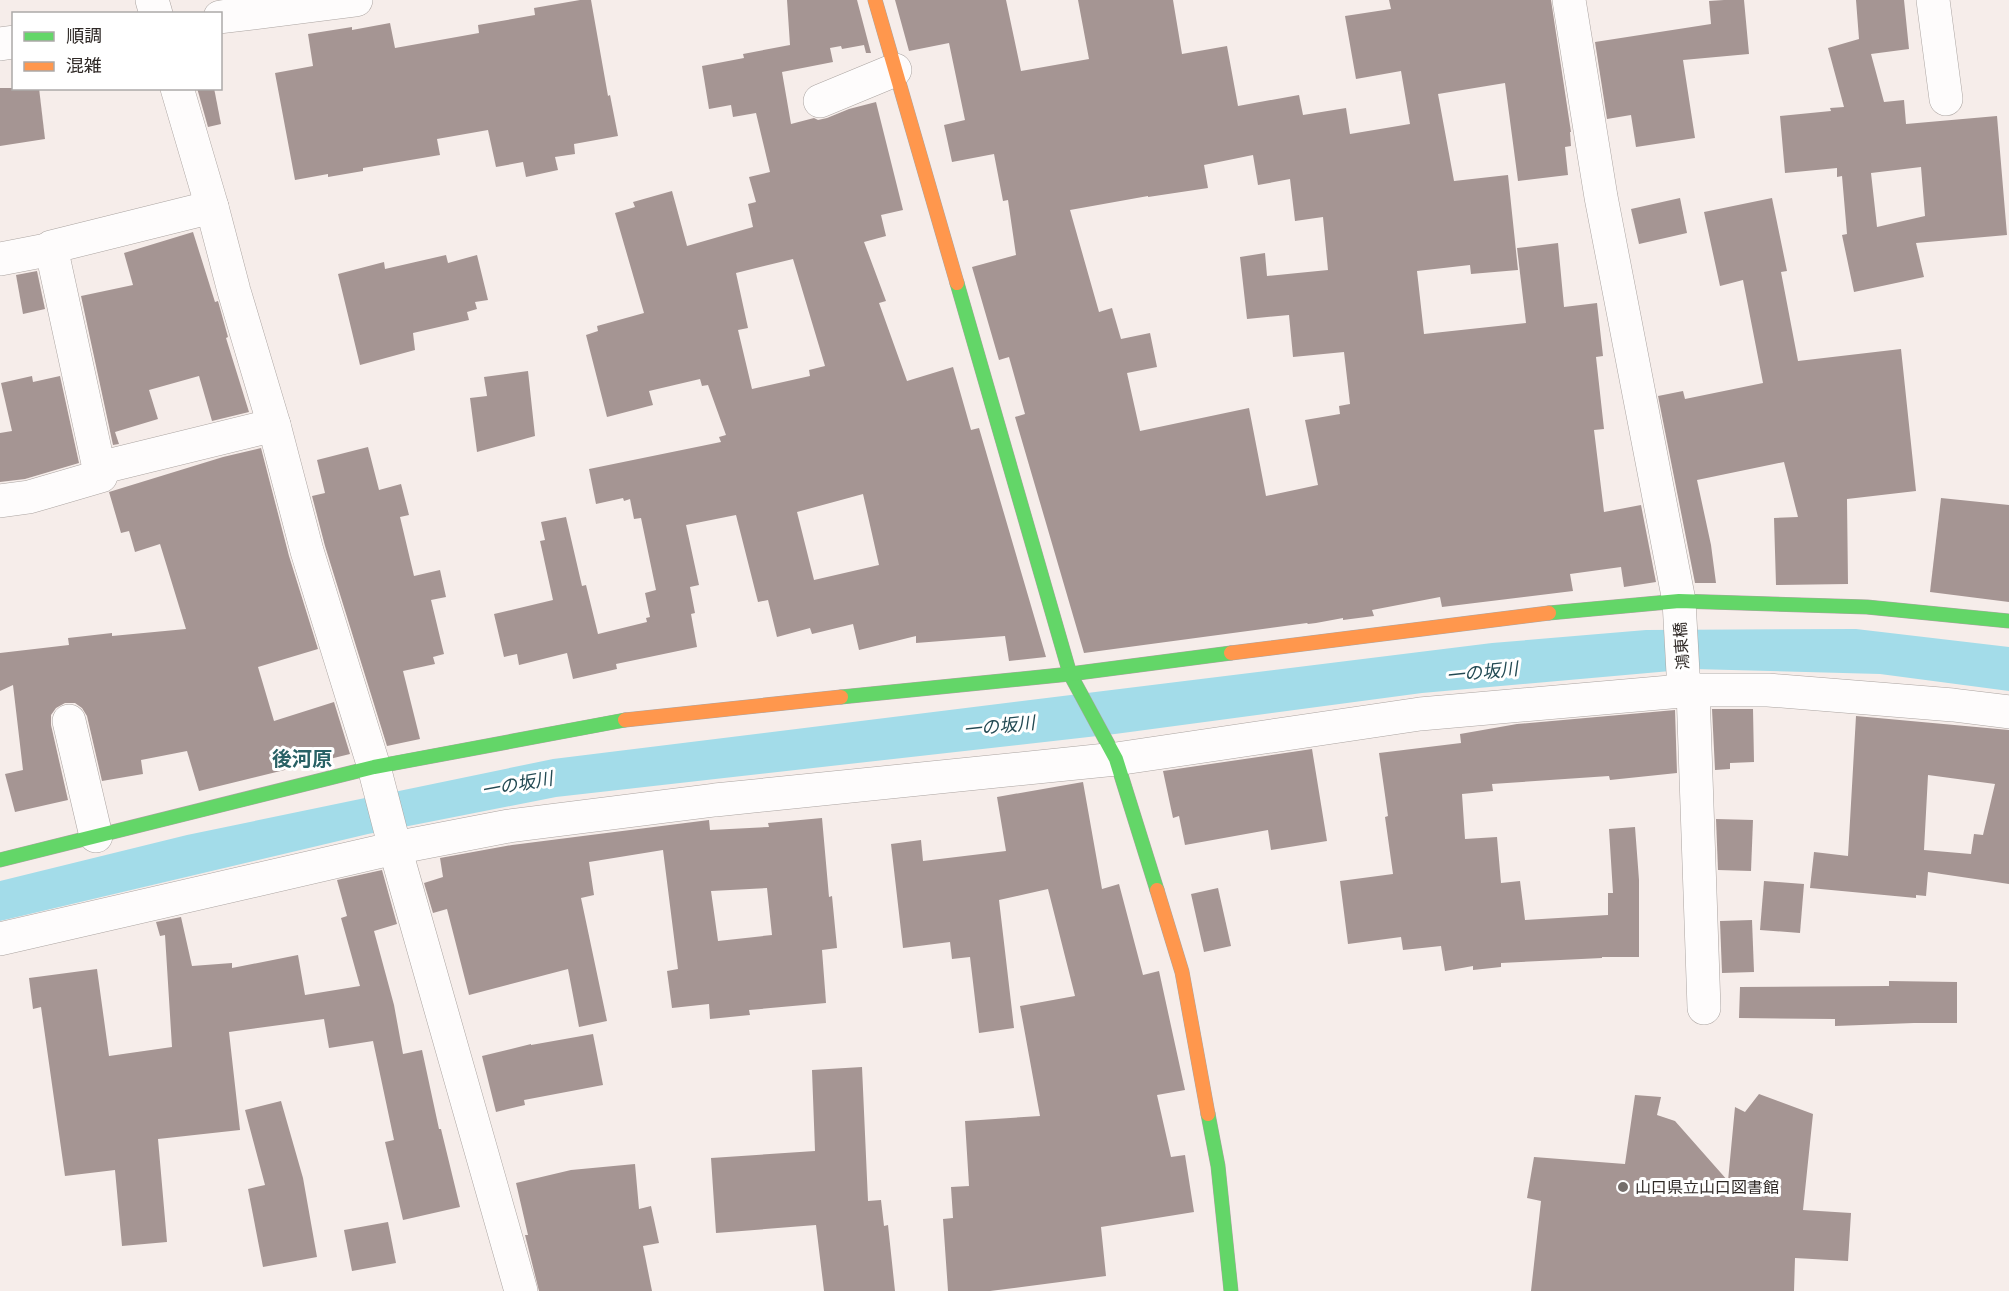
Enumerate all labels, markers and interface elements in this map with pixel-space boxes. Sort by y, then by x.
legend [12,12,222,90]
text: 順調 [66,24,102,47]
text: 混雑 [66,54,102,77]
street label: 鴻東橋 [1669,621,1693,671]
water label: 一の坂川 [1445,657,1521,687]
water label: 一の坂川 [962,711,1038,741]
district label: 後河原 [272,746,332,771]
water label: 一の坂川 [480,766,556,802]
place label: 山口県立山口図書館 [1635,1177,1779,1197]
marker: 山口県立山口図書館 [1616,1180,1630,1194]

